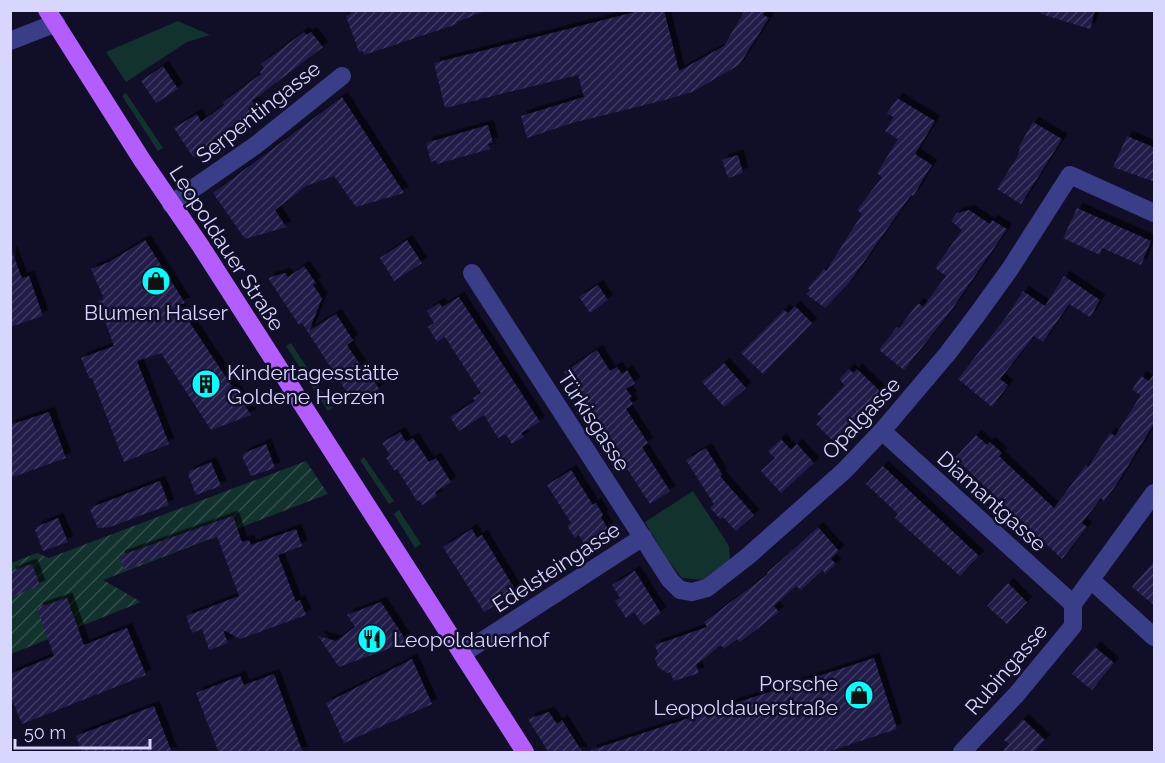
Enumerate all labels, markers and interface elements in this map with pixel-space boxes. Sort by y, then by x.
street label: Serpentingasse [191,56,325,168]
street label: Leopoldauer Straße [164,161,290,335]
shop icon: Blumen Halser [140,265,172,297]
place label: Blumen Halser [84,300,229,325]
place label: Kindertagesstätte Goldene Herzen [227,360,399,409]
street label: Türkisgasse [553,366,635,476]
building icon: Kindertagesstätte Goldene Herzen [190,368,222,400]
street label: Opalgasse [817,372,905,464]
street label: Diamantgasse [932,446,1052,556]
street label: Edelsteingasse [488,517,624,617]
street label: Rubingasse [960,618,1052,720]
restaurant icon: Leopoldauerhof [356,623,388,655]
place label: Leopoldauerhof [393,627,550,652]
place label: Porsche Leopoldauerstraße [653,671,838,720]
shop icon: Porsche Leopoldauerstraße [843,679,875,711]
scale bar [15,712,150,750]
text: 50 m [24,722,66,743]

